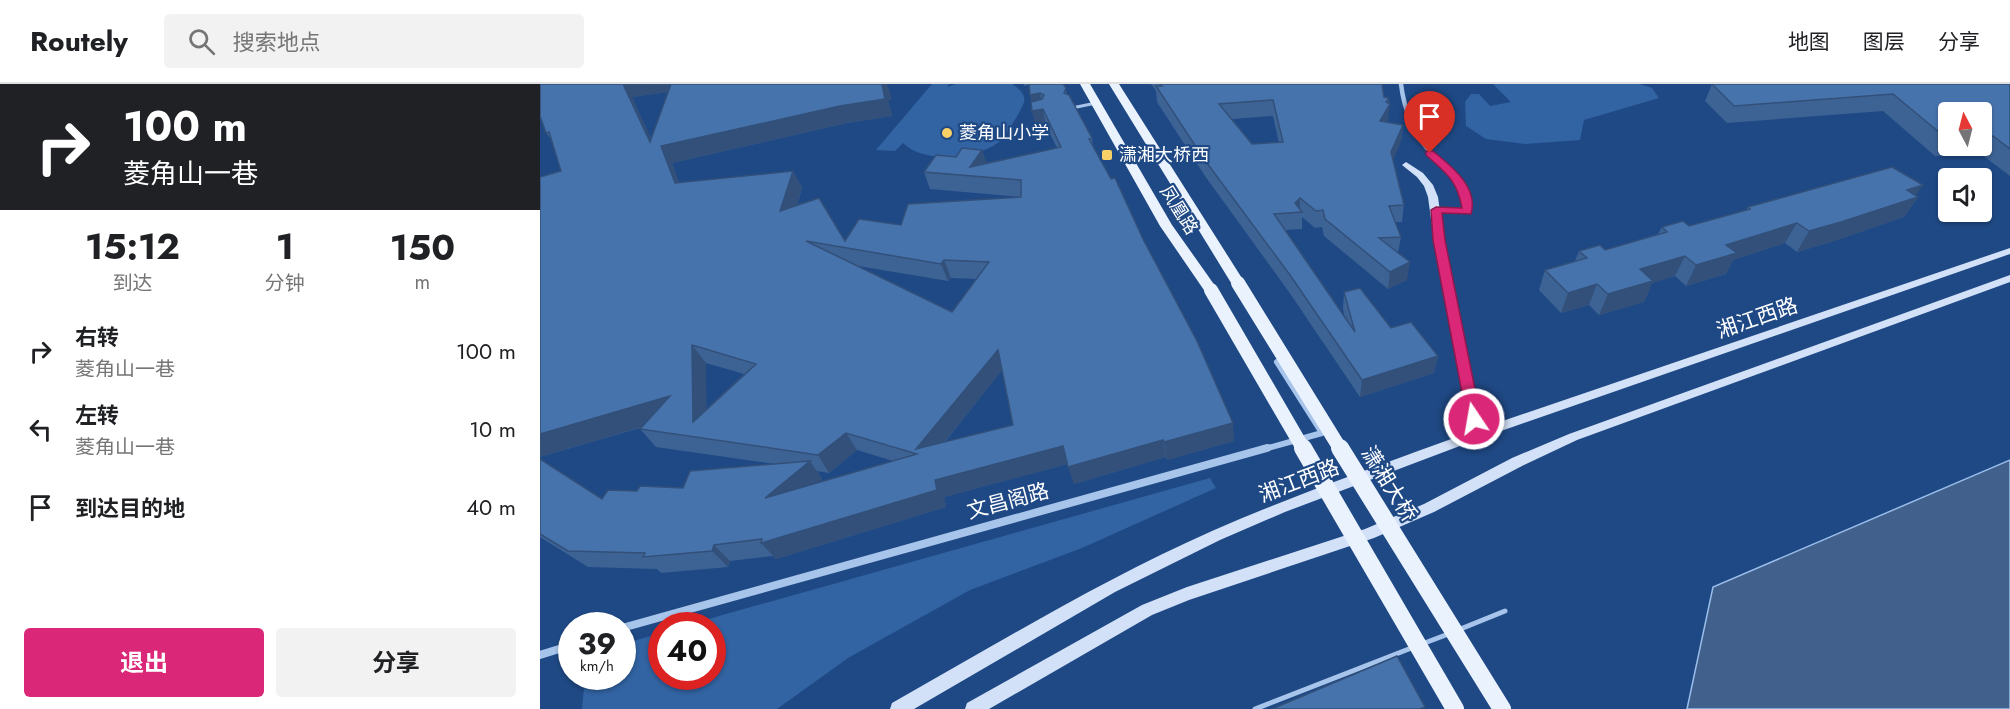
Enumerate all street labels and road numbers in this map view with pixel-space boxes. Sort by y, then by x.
street label: 凤凰路 [1154,180,1204,240]
street label: 湘江西路 [1712,290,1802,346]
street label: 潇湘大桥 [1354,440,1424,528]
street label: 湘江西路 [1254,452,1344,510]
street label: 文昌阁路 [964,476,1052,526]

